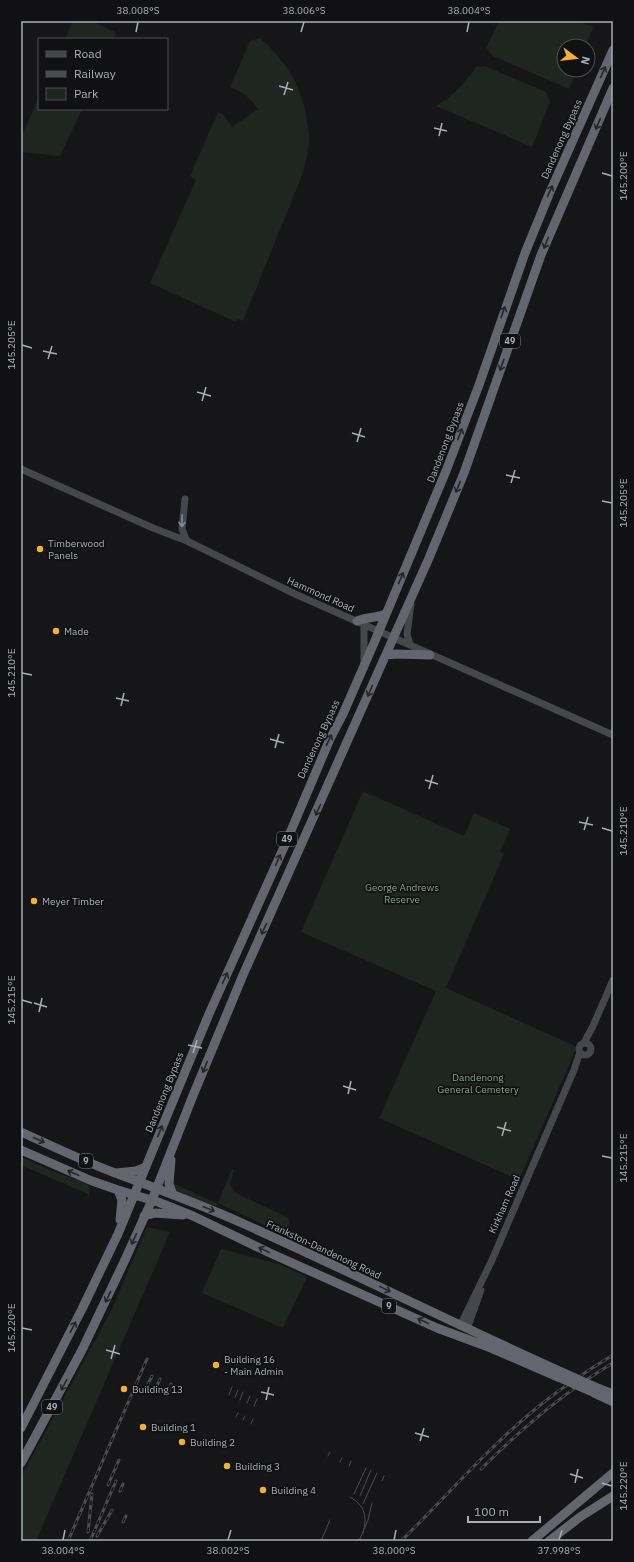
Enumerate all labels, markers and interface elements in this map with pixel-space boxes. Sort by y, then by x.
text: 38.008°S [116,4,160,17]
text: 38.006°S [282,4,326,17]
text: 38.004°S [447,4,491,17]
legend [38,38,168,110]
north arrow [556,38,596,78]
text: Road [74,46,102,61]
text: N [578,55,593,66]
text: Railway [74,66,116,81]
one-way arrow [600,66,608,78]
text: Park [74,86,99,101]
street label: Dandenong Bypass [538,97,585,181]
one-way arrow [593,117,601,129]
text: 145.200°E [617,151,630,201]
one-way arrow [547,185,555,197]
one-way arrow [541,236,549,248]
one-way arrow [500,305,507,318]
text: 145.205°E [5,320,18,370]
road number: 49 [500,334,520,348]
one-way arrow [498,359,505,372]
street label: Dandenong Bypass [424,400,467,485]
one-way arrow [456,429,464,441]
text: 145.205°E [617,478,630,528]
one-way arrow [453,481,461,493]
one-way arrow [178,514,186,527]
place label: Timberwood Panels [48,537,105,562]
marker: Timberwood Panels [35,544,45,554]
one-way arrow [398,573,405,585]
street label: Hammond Road [285,574,356,615]
place label: Made [64,625,89,638]
marker: Made [51,626,61,636]
text: 145.210°E [5,648,18,698]
one-way arrow [366,685,373,697]
street label: Dandenong Bypass [294,697,343,781]
one-way arrow [326,735,333,747]
one-way arrow [313,804,321,816]
text: 145.210°E [617,806,630,856]
road number: 49 [277,832,297,846]
one-way arrow [275,854,282,866]
park label: George Andrews Reserve [365,881,439,906]
place label: Meyer Timber [42,895,104,908]
marker: Meyer Timber [29,896,39,906]
one-way arrow [260,922,267,934]
one-way arrow [222,973,229,985]
text: 145.215°E [5,975,18,1025]
street label: Dandenong Bypass [142,1050,187,1134]
one-way arrow [200,1061,208,1073]
park label: Dandenong General Cemetery [437,1071,519,1096]
one-way arrow [157,1125,165,1137]
text: 145.215°E [617,1133,630,1183]
one-way arrow [33,1137,45,1144]
road number: 9 [79,1154,93,1168]
one-way arrow [67,1169,79,1176]
street label: Kirkham Road [486,1173,523,1236]
one-way arrow [203,1206,215,1214]
street label: Frankston-Dandenong Road [264,1217,383,1282]
one-way arrow [130,1233,137,1245]
one-way arrow [259,1246,271,1253]
one-way arrow [379,1286,391,1293]
one-way arrow [104,1291,111,1303]
road number: 9 [382,1299,396,1313]
text: 145.220°E [5,1303,18,1353]
one-way arrow [417,1317,429,1324]
one-way arrow [70,1321,77,1333]
place label: Building 16 - Main Admin [224,1353,283,1378]
marker: Building 16 - Main Admin [211,1360,221,1370]
one-way arrow [59,1378,67,1390]
place label: Building 13 [132,1383,183,1396]
marker: Building 13 [119,1384,129,1394]
road number: 49 [42,1400,62,1414]
place label: Building 1 [151,1421,196,1434]
marker: Building 1 [138,1422,148,1432]
place label: Building 2 [190,1436,235,1449]
marker: Building 2 [177,1437,187,1447]
place label: Building 3 [235,1460,280,1473]
marker: Building 3 [222,1461,232,1471]
text: 145.220°E [617,1461,630,1511]
place label: Building 4 [271,1484,316,1497]
marker: Building 4 [258,1485,268,1495]
scale bar [468,1498,540,1524]
text: 100 m [474,1504,509,1519]
text: 38.004°S [41,1544,85,1557]
text: 38.002°S [206,1544,250,1557]
text: 38.000°S [372,1544,416,1557]
text: 37.998°S [537,1544,581,1557]

